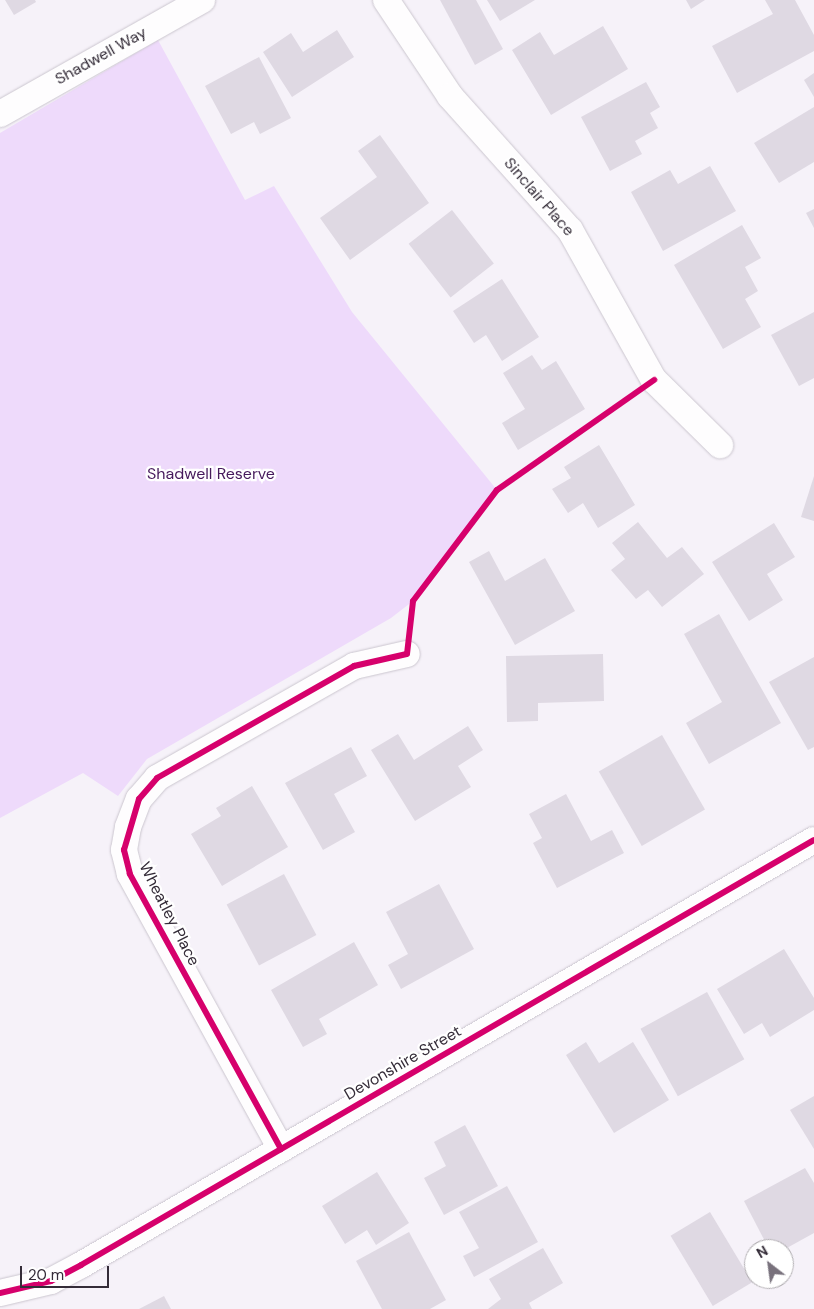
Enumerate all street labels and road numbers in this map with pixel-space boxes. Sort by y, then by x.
street label: Shadwell Way [52,23,150,89]
street label: Sinclair Place [500,154,578,240]
street label: Wheatley Place [135,859,203,969]
street label: Devonshire Street [341,1022,465,1104]

